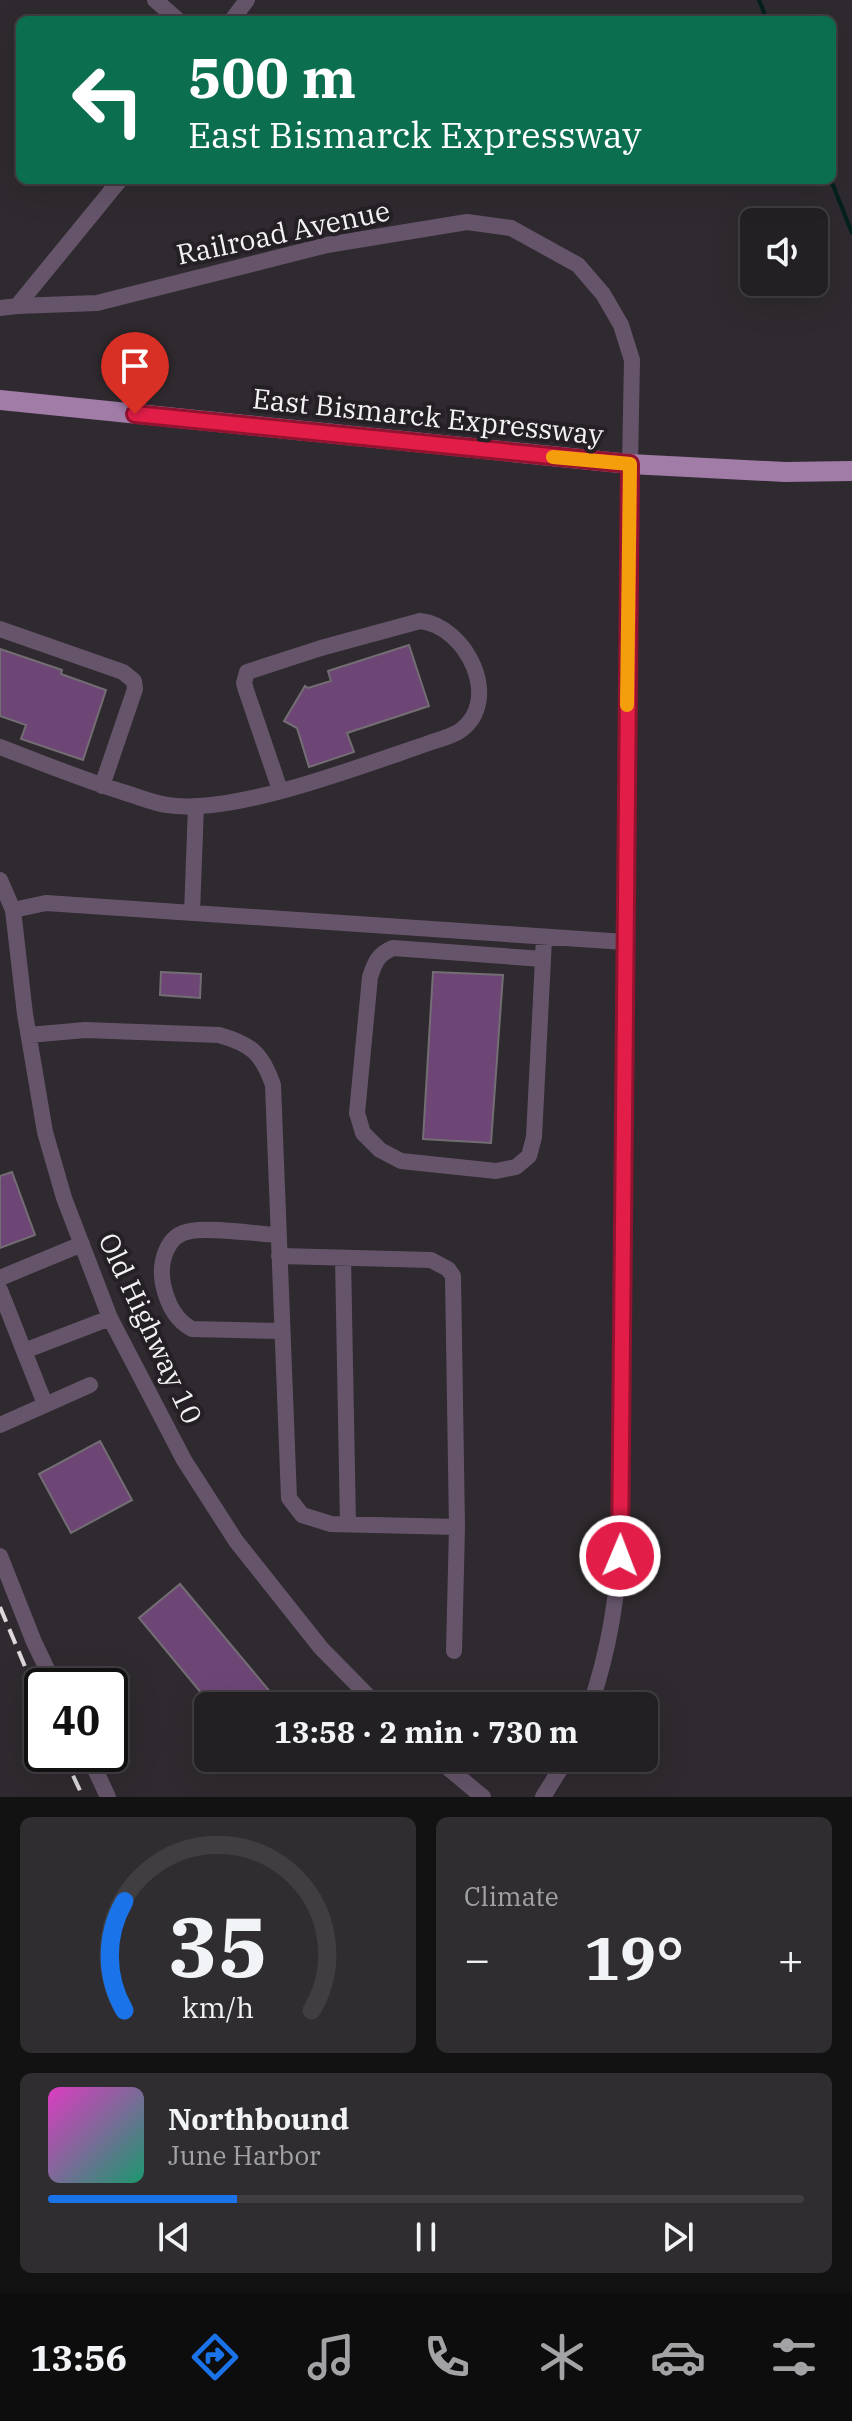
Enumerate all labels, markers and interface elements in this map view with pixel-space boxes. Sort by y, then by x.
text: 500 m [188,41,356,113]
icon: left [56,48,160,152]
text: East Bismarck Expressway [188,111,642,158]
street label: Railroad Avenue [173,191,393,273]
map controls [740,208,828,296]
button: sound [740,208,828,296]
pin [101,332,169,414]
icon: arrive [113,344,157,388]
street label: East Bismarck Expressway [251,379,605,453]
street label: Old Highway 10 [91,1226,211,1430]
position arrow [578,1514,662,1598]
speed limit sign: 40 [24,1668,128,1772]
text: 13:58 · 2 min · 730 m [274,1712,578,1751]
text: Climate [464,1879,559,1913]
text: 35 [168,1892,268,2000]
text: 19° [584,1918,684,1997]
text: − [464,1930,490,1987]
text: + [778,1930,804,1987]
text: km/h [182,1989,254,2026]
text: Northbound [168,2099,349,2138]
text: June Harbor [168,2138,321,2172]
icon: previous [152,2215,196,2259]
icon: pause [404,2215,448,2259]
icon: next [656,2215,700,2259]
icon: directions [187,2329,243,2385]
icon: music [303,2329,359,2385]
icon: phone [419,2329,475,2385]
icon: climate [534,2329,590,2385]
icon: car [650,2329,706,2385]
icon: filters [766,2329,822,2385]
text: 13:56 [30,2334,127,2381]

